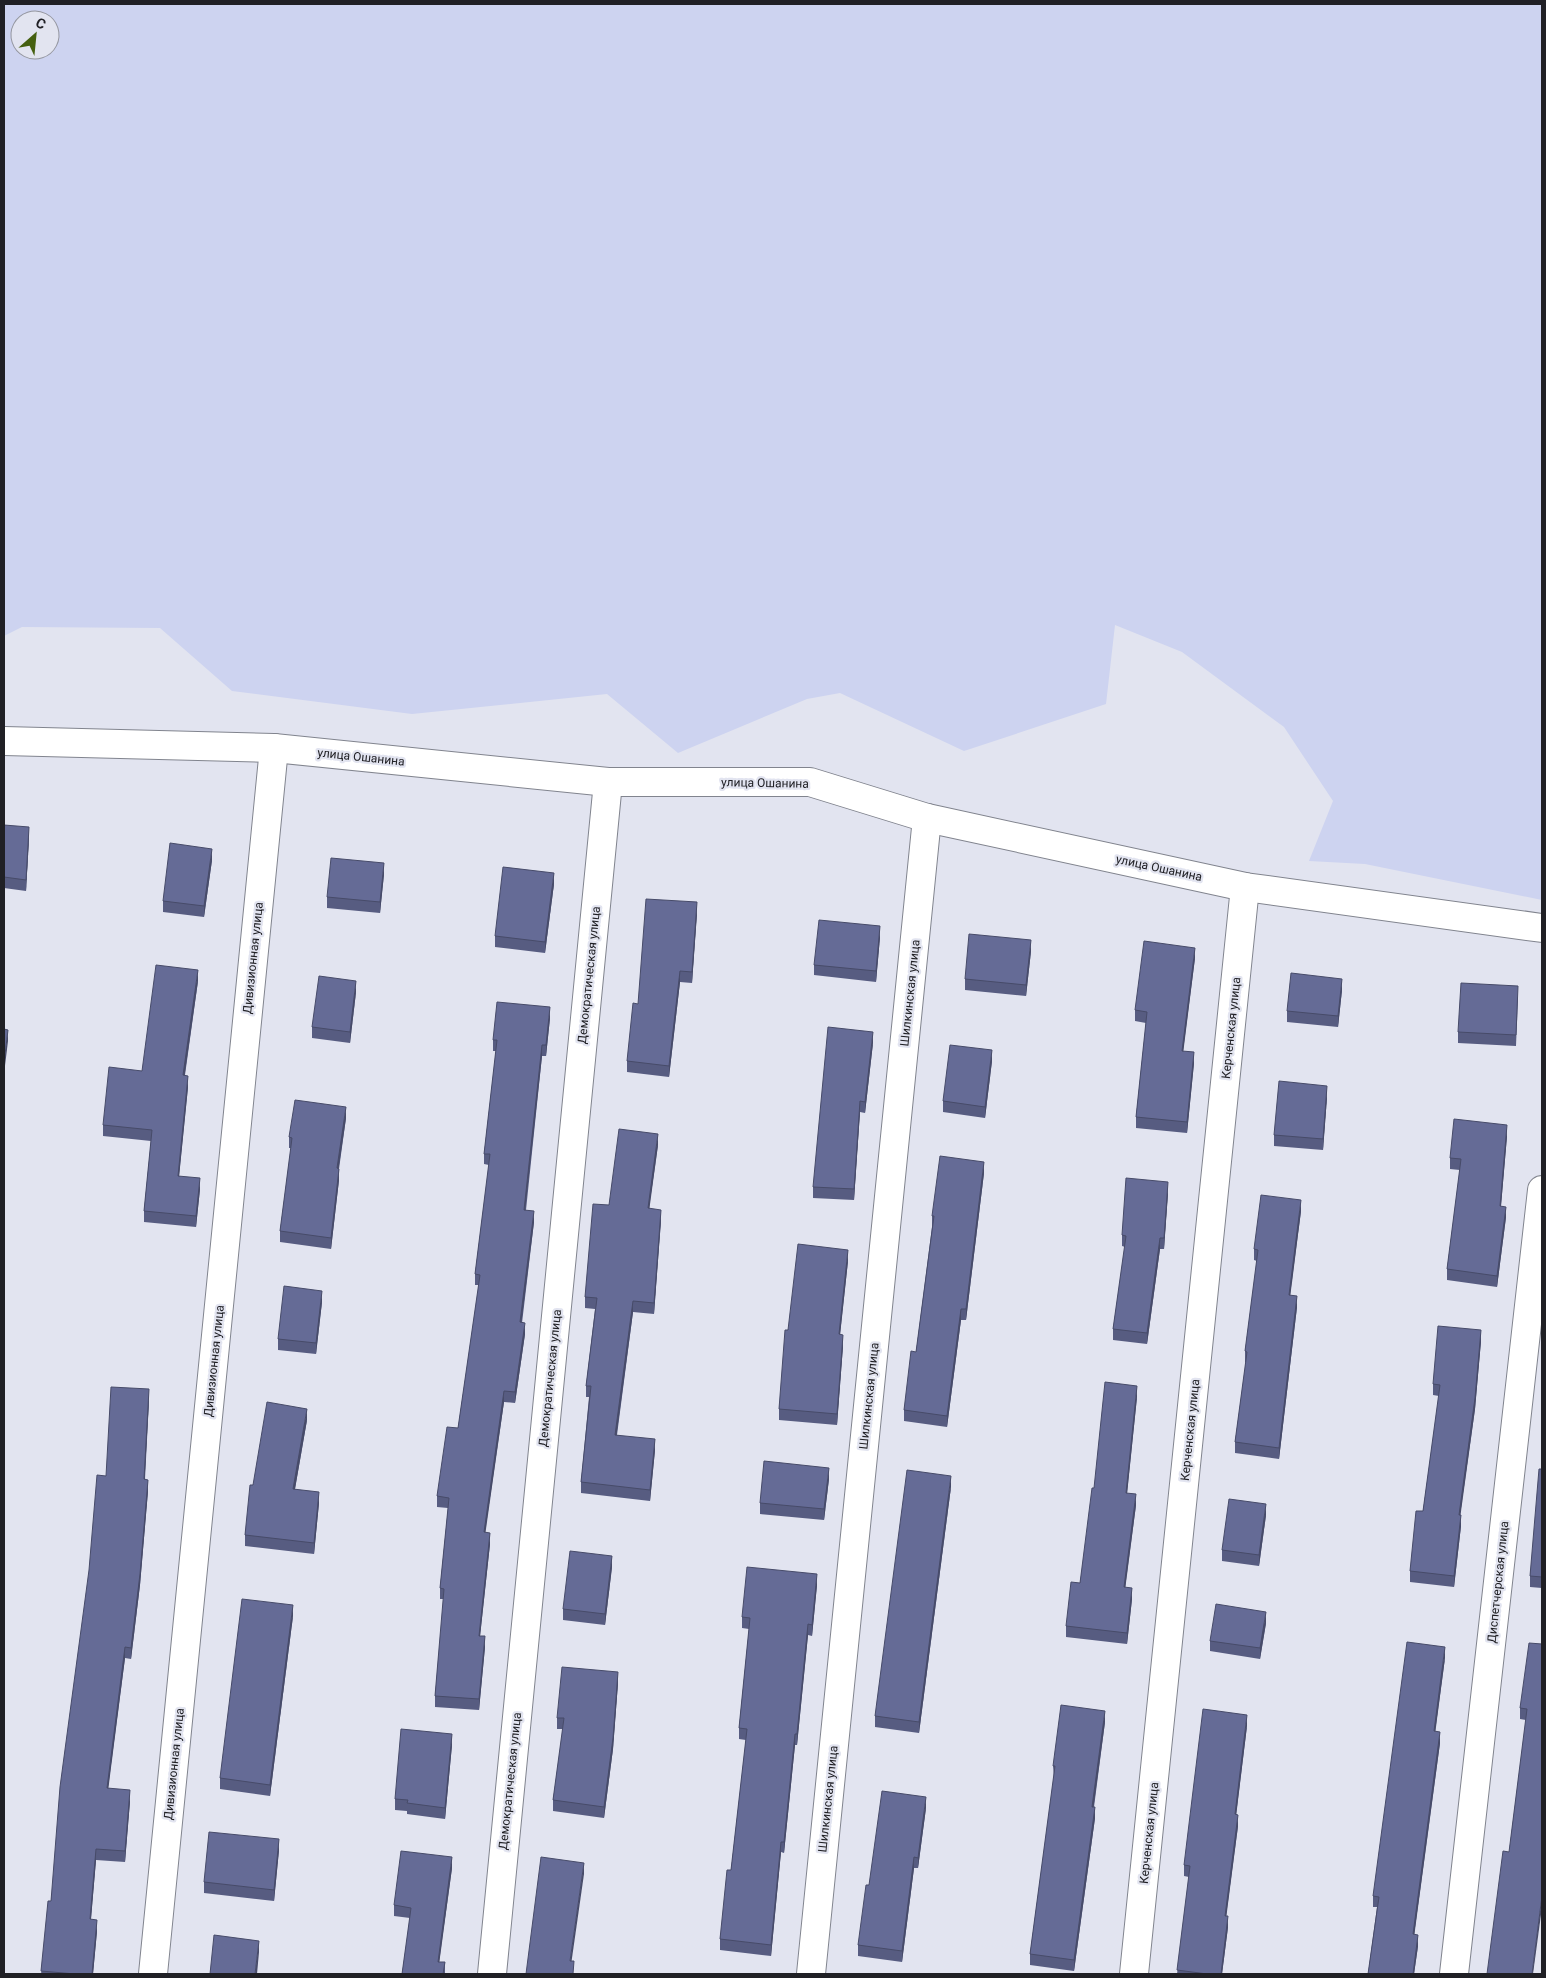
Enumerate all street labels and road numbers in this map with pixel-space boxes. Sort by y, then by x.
street label: улица Ошанина [317,745,405,769]
street label: улица Ошанина [721,775,809,791]
street label: улица Ошанина [1115,852,1203,884]
street label: Дивизионная улица [240,901,266,1015]
street label: Демократическая улица [575,906,603,1044]
street label: Шилкинская улица [897,939,923,1047]
street label: Керченская улица [1219,976,1243,1080]
street label: Дивизионная улица [201,1304,227,1418]
street label: Демократическая улица [536,1309,564,1447]
street label: Шилкинская улица [856,1342,882,1450]
street label: Керченская улица [1178,1378,1202,1482]
street label: Диспетчерская улица [1485,1520,1511,1644]
street label: Дивизионная улица [161,1707,187,1821]
street label: Демократическая улица [496,1712,524,1850]
street label: Шилкинская улица [815,1745,841,1853]
street label: Керченская улица [1137,1781,1161,1885]

